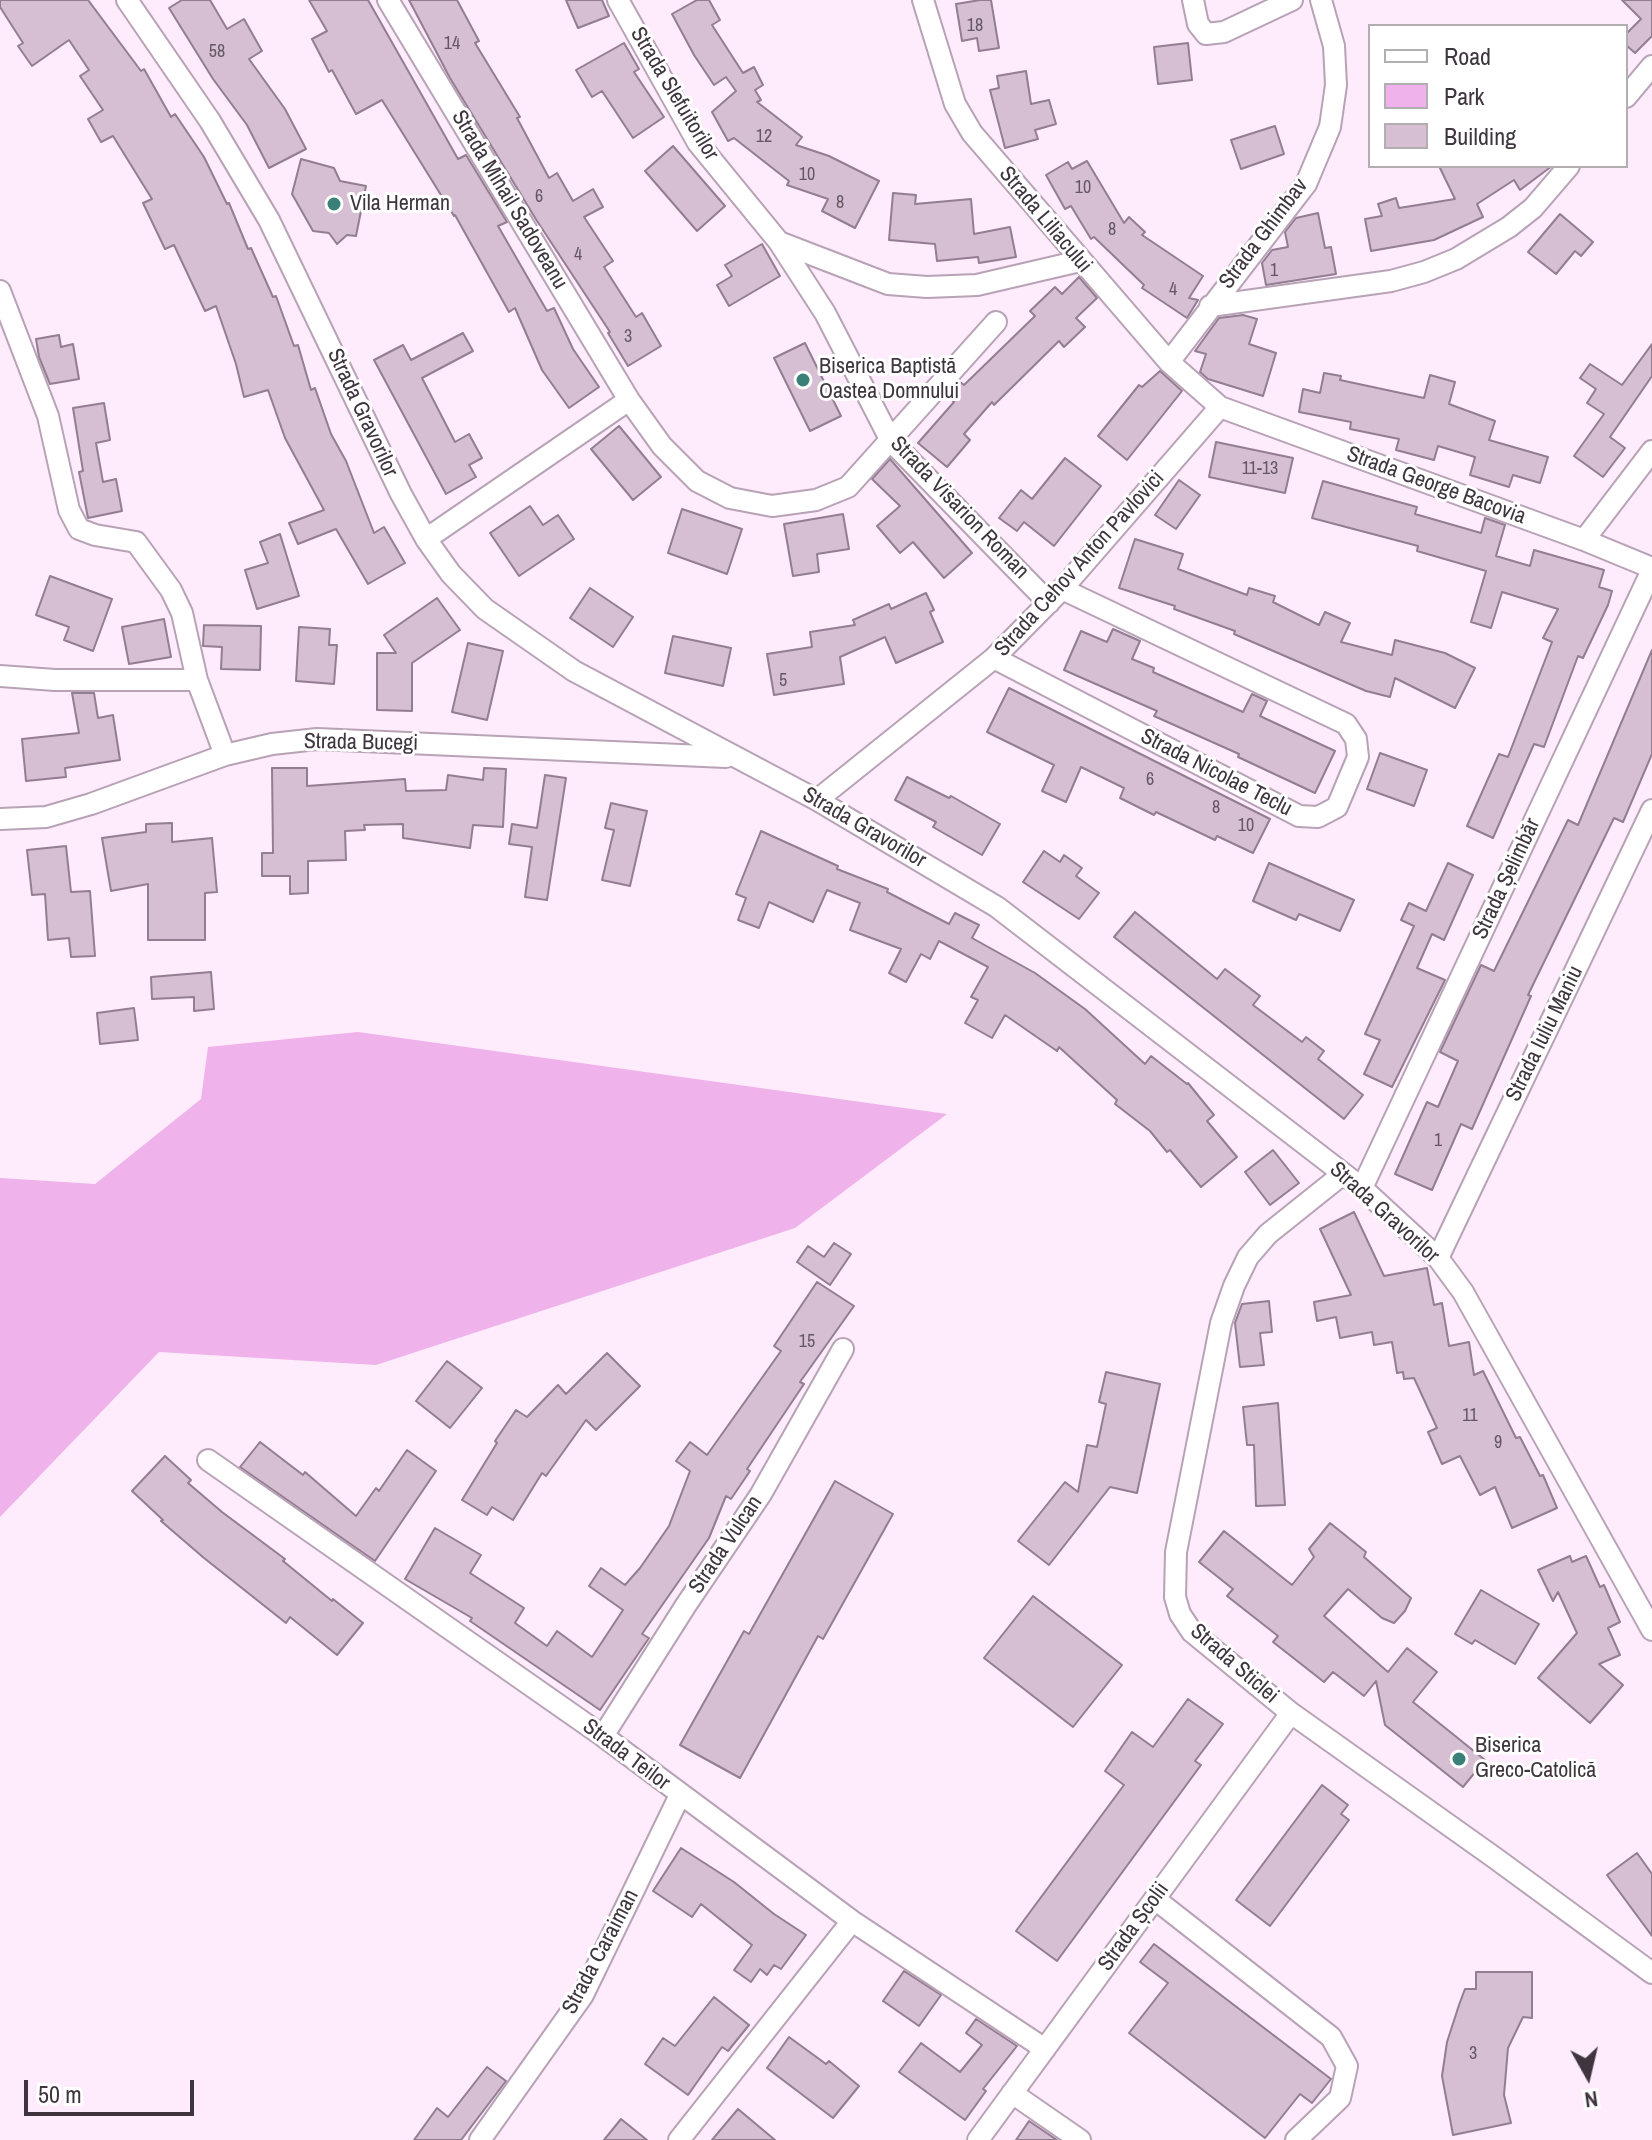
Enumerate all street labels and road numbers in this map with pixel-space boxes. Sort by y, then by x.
street label: Strada Slefuitorilor [624,23,724,165]
street label: Strada Mihail Sadoveanu [445,106,573,294]
street label: Strada Liliacului [993,162,1097,278]
street label: Strada Ghimbav [1214,174,1314,294]
street label: Strada Gravorilor [321,345,403,481]
street label: Strada Visarion Roman [884,431,1034,585]
street label: Strada George Bacovia [1343,441,1529,531]
street label: Strada Cehov Anton Pavlovici [990,466,1170,662]
street label: Strada Nicolae Teclu [1136,723,1296,823]
street label: Strada Bucegi [304,729,418,757]
street label: Strada Gravorilor [797,782,931,874]
street label: Strada Șelimbăr [1467,814,1547,944]
street label: Strada Iuliu Maniu [1501,962,1589,1106]
street label: Strada Gravorilor [1324,1157,1444,1269]
street label: Strada Vulcan [684,1491,768,1599]
street label: Strada Sticlei [1184,1619,1284,1709]
street label: Strada Teilor [577,1714,675,1796]
street label: Strada Școlii [1093,1877,1175,1977]
street label: Strada Caraiman [557,1885,645,2019]

